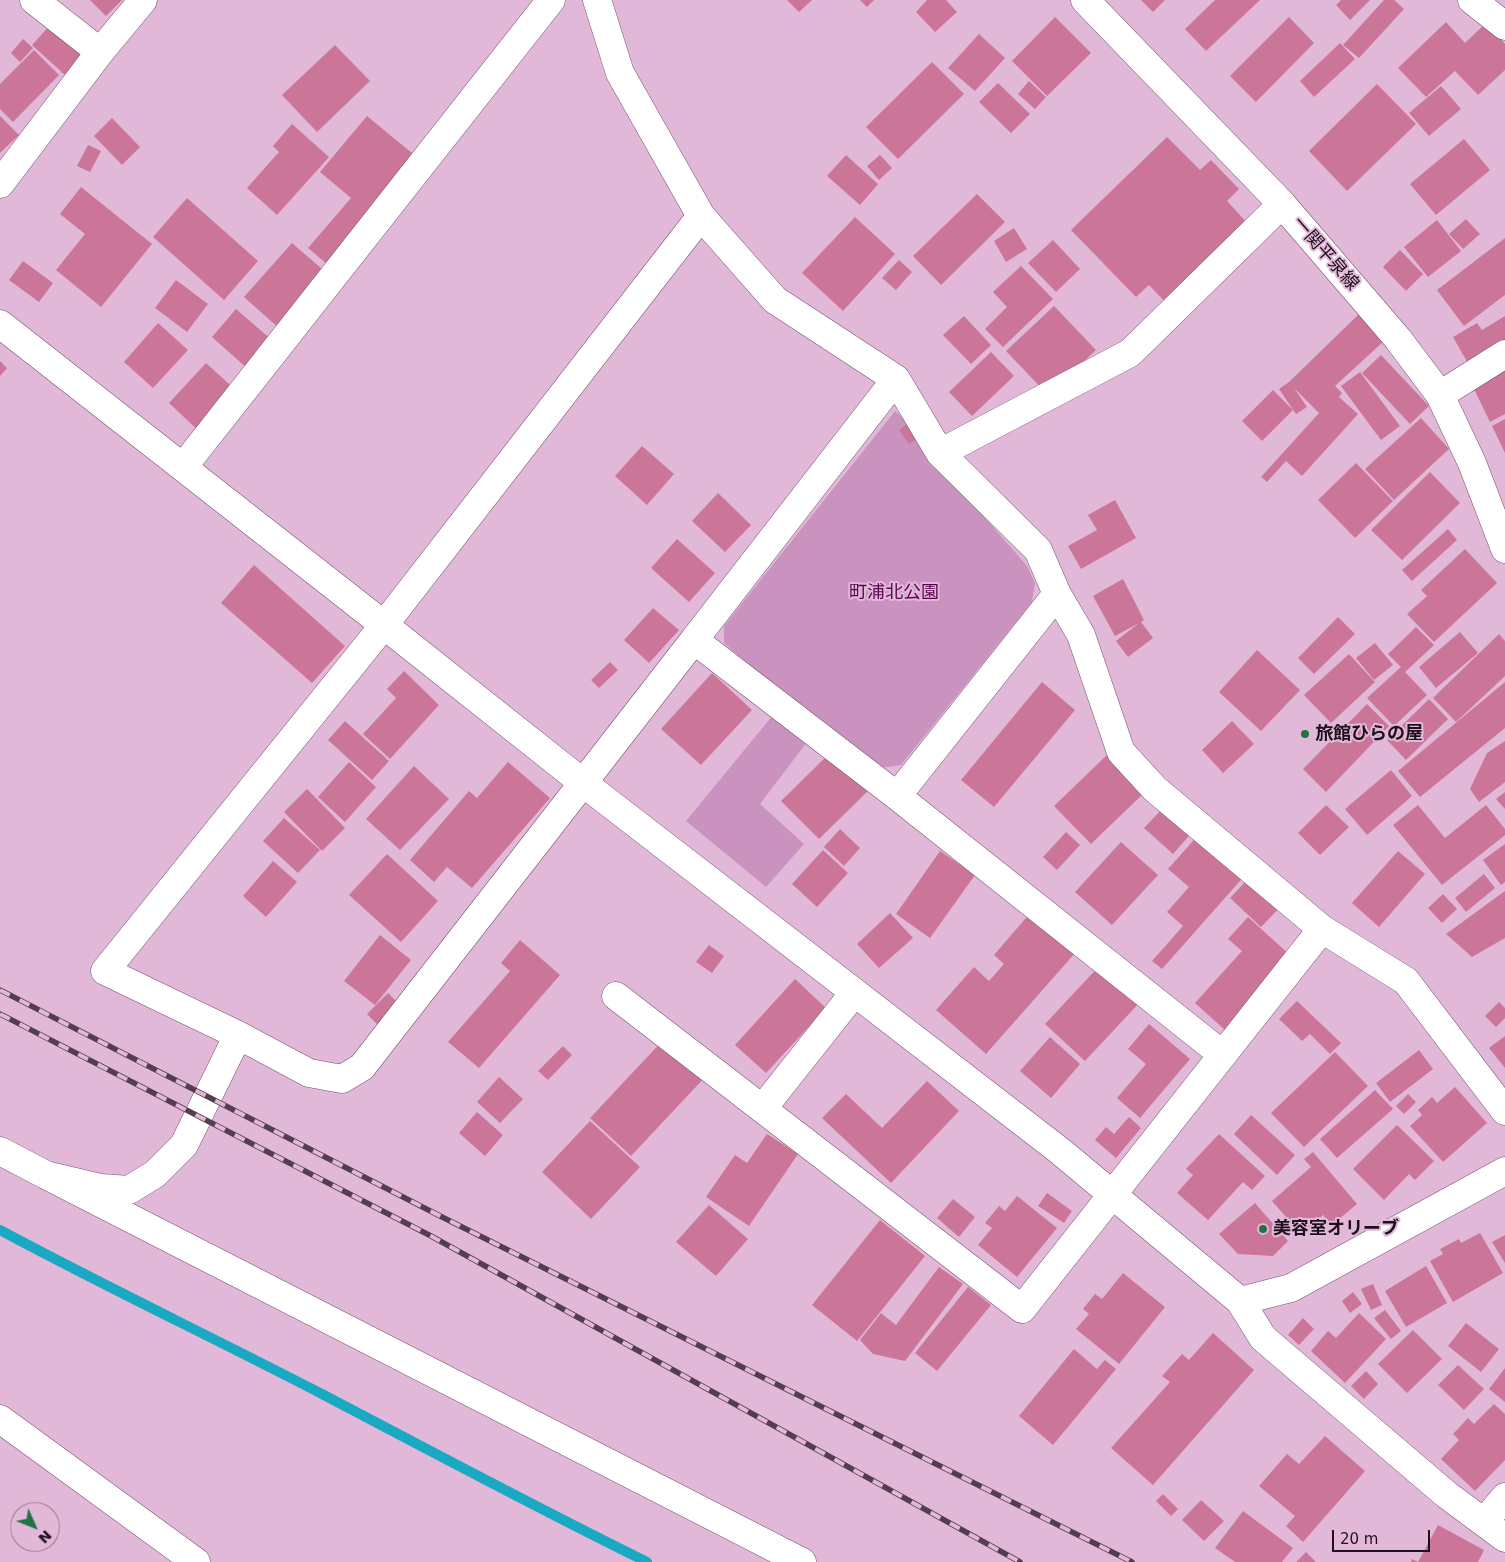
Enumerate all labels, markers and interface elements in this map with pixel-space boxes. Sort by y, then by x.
street label: 一関平泉線 [1287,213,1363,295]
park label: 町浦北公園 [849,582,939,604]
place label: 旅館ひらの屋 [1315,723,1423,745]
marker: 旅館ひらの屋 [1299,728,1311,740]
place label: 美容室オリーブ [1273,1218,1399,1240]
marker: 美容室オリーブ [1257,1223,1269,1235]
north arrow [10,1502,60,1552]
scale bar [1335,1520,1432,1552]
text: N [35,1527,55,1546]
text: 20 m [1340,1530,1378,1548]

